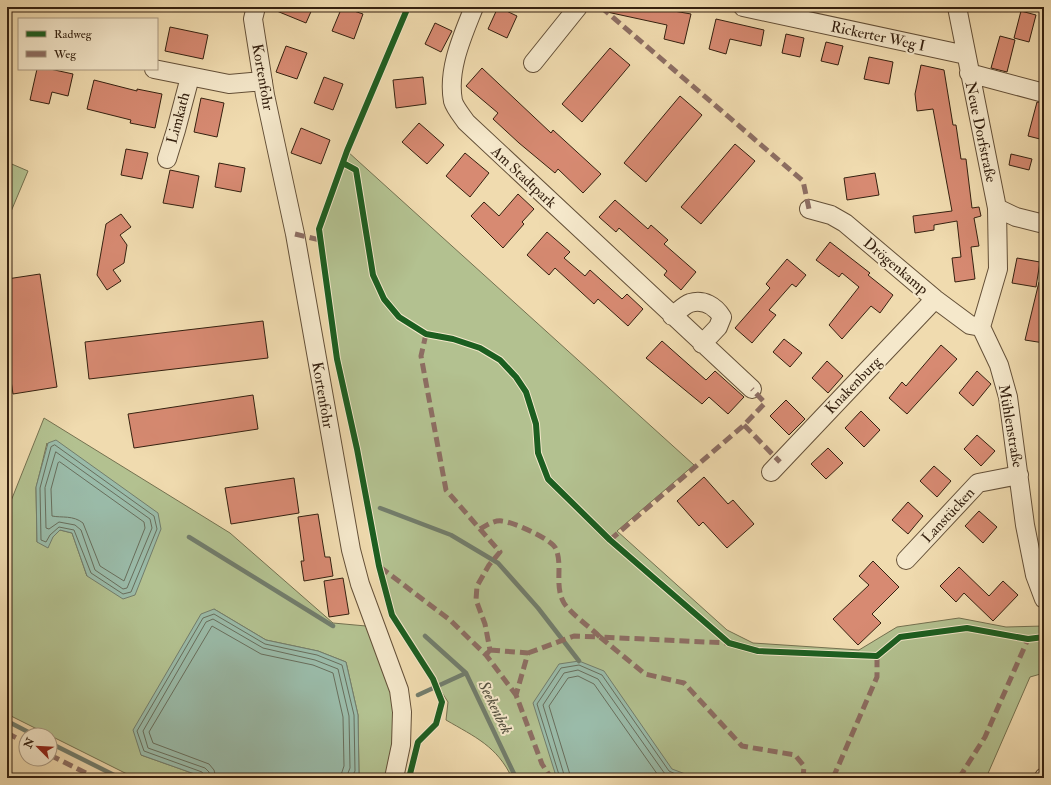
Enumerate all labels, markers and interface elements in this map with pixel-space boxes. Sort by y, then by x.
street label: Rickerter Weg I [829,17,927,56]
legend [18,18,158,70]
text: Radweg [54,27,93,42]
street label: Kortenfohr [247,42,278,112]
text: Weg [53,47,77,62]
street label: Neue Dorfstraße [961,80,1000,184]
street label: Limkath [163,90,194,146]
street label: Am Stadtpark [486,142,560,213]
street label: Drögenkamp [859,234,932,300]
street label: Knakenburg [821,352,886,418]
street label: Kortenfohr [307,360,338,430]
street label: Mühlenstraße [994,383,1027,469]
street label: Lanstücken [918,483,979,547]
water label: Seekenbek [473,676,517,738]
north arrow [18,727,58,767]
text: N [21,735,38,751]

